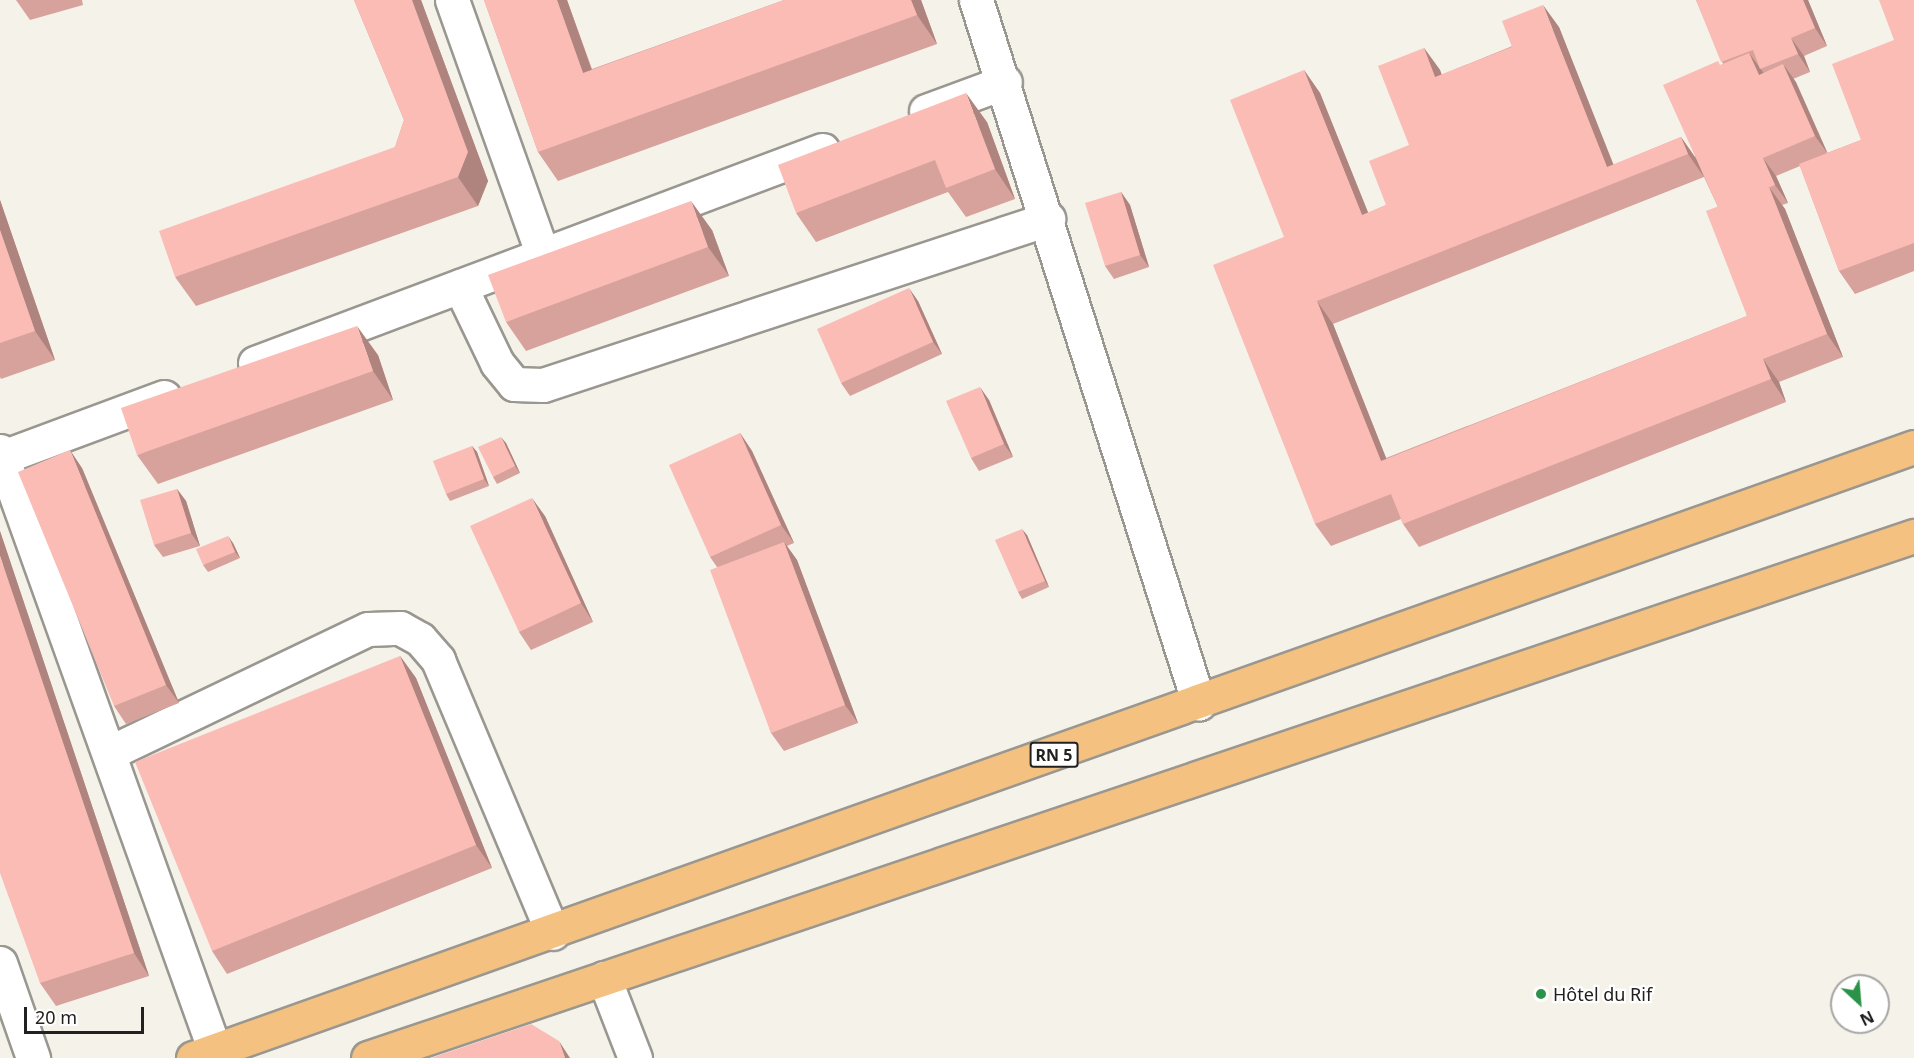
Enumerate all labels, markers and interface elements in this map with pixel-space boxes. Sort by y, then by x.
road number: RN 5 [1028,742,1080,768]
north arrow [1830,974,1890,1034]
place label: Hôtel du Rif [1553,983,1652,1005]
marker: Hôtel du Rif [1534,987,1548,1001]
scale bar [27,995,147,1033]
text: 20 m [35,1005,77,1029]
text: N [1856,1006,1878,1031]

